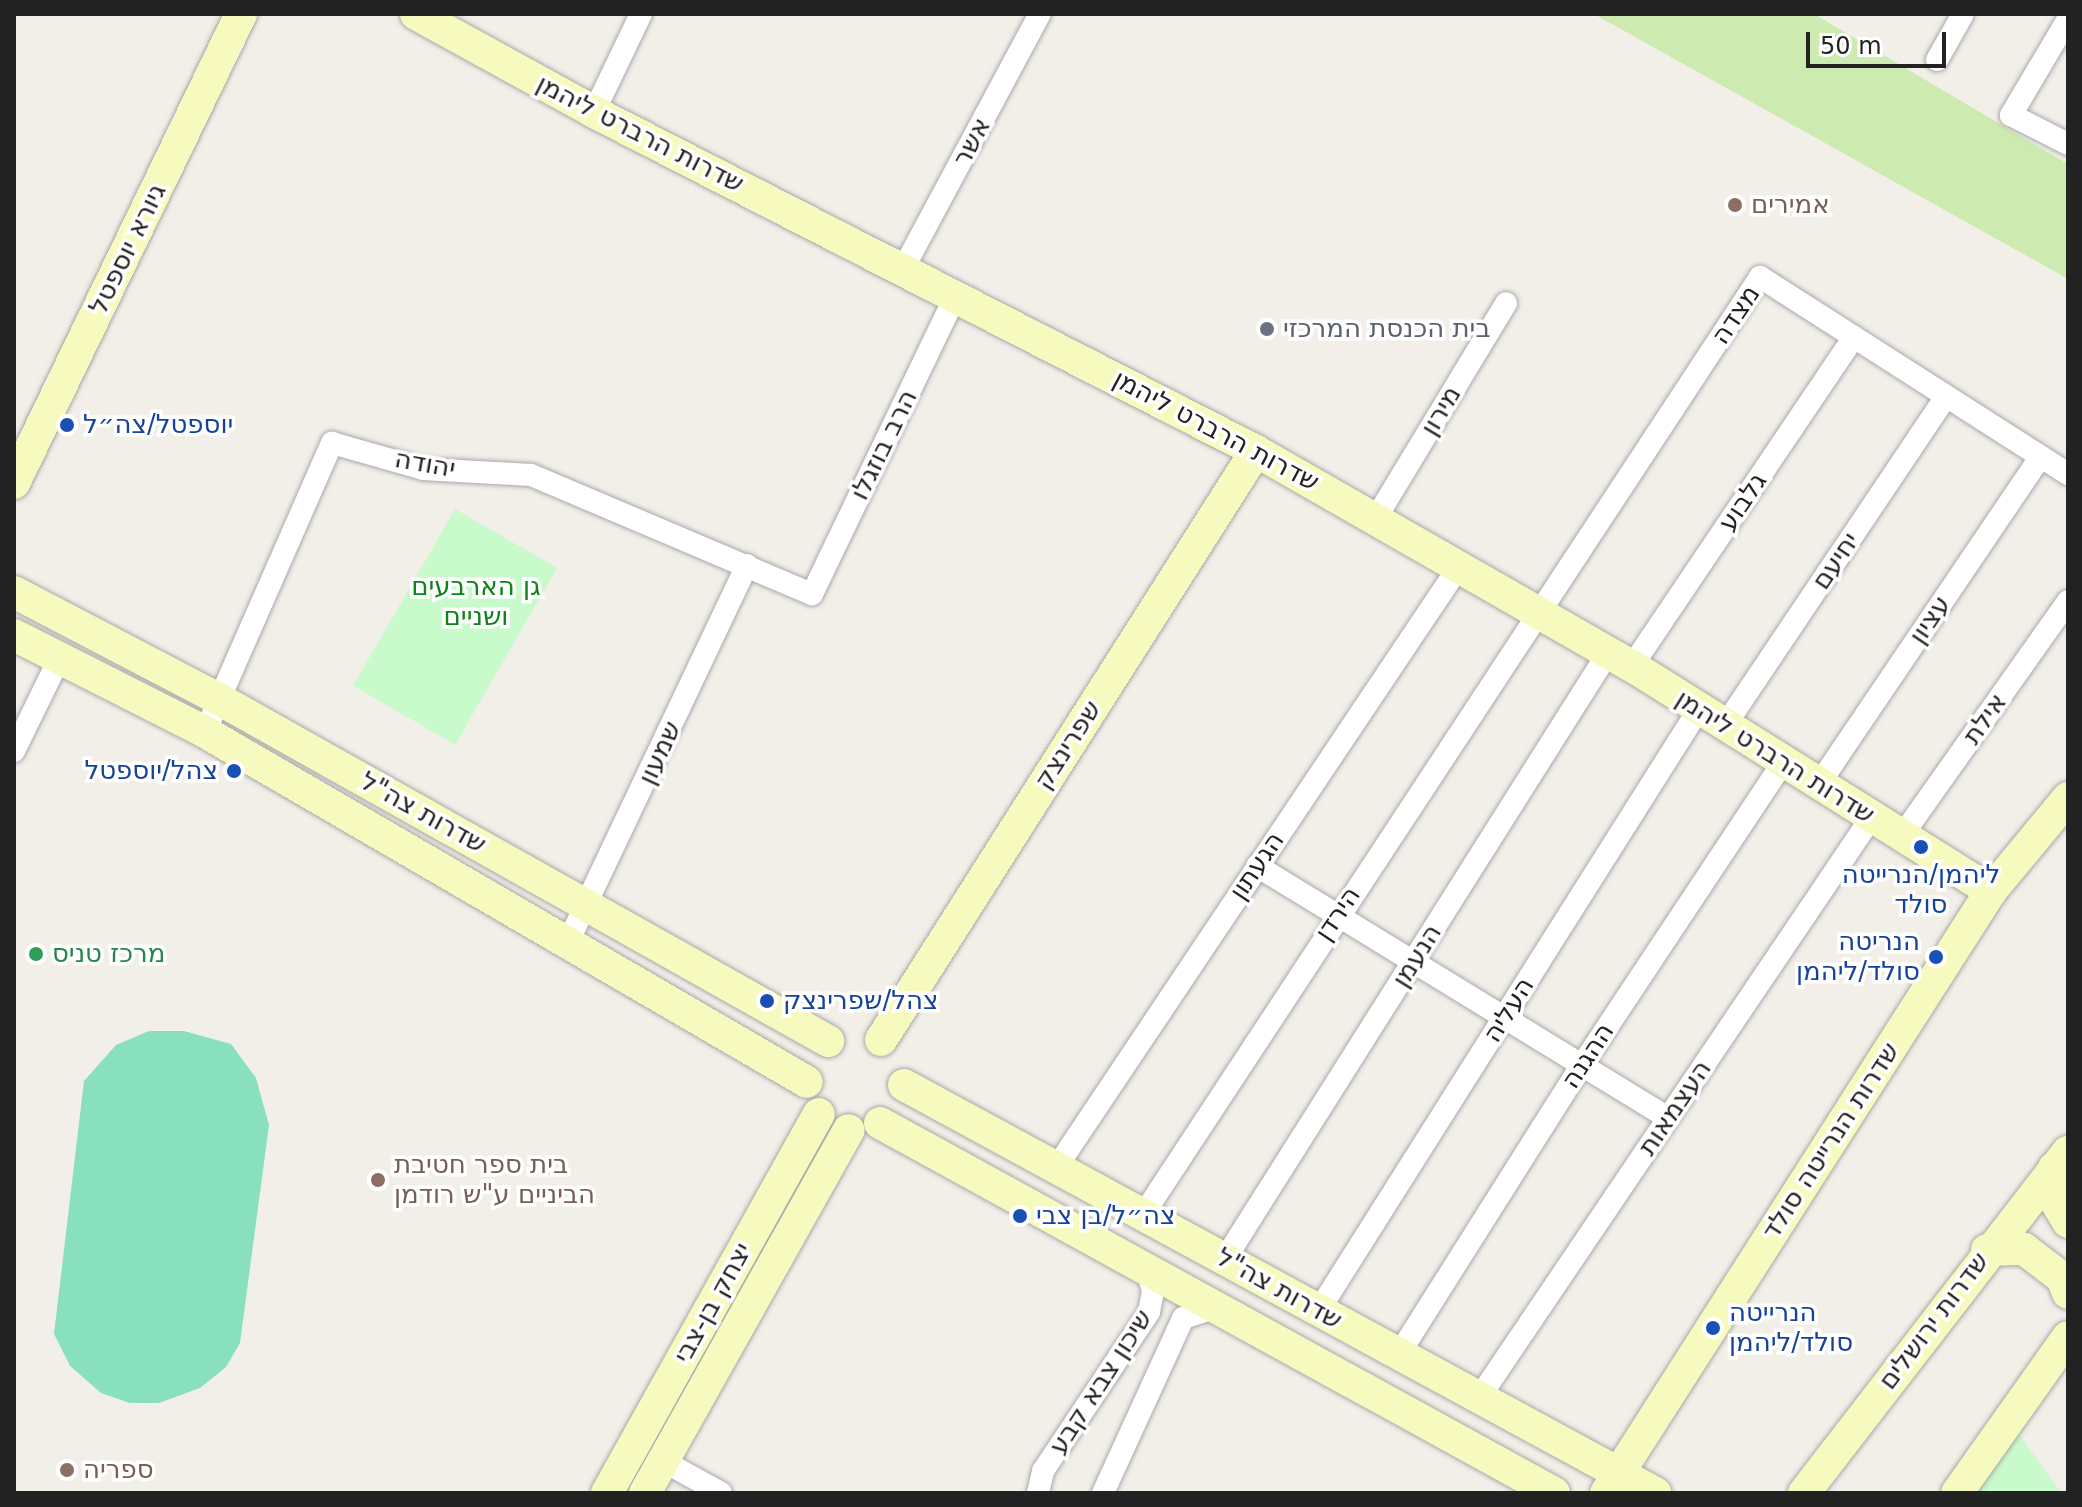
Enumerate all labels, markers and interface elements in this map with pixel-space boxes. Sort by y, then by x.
scale bar [1810,16,1950,66]
text: 50 m [1820,32,1882,60]
street label: שדרות הרברט ליהמן [531,68,749,200]
street label: אשר [946,112,998,172]
street label: גיורא יוספטל [83,179,173,319]
place label: אמירים [1751,189,1830,221]
marker: אמירים [1726,196,1744,214]
street label: מצדה [1705,280,1767,350]
place label: בית הכנסת המרכזי [1283,313,1490,345]
marker: בית הכנסת המרכזי [1258,320,1276,338]
street label: שדרות הרברט ליהמן [1108,364,1324,498]
street label: מירון [1414,381,1468,441]
street label: הרב בוזגלו [844,385,924,505]
place label: יוספטל/צה״ל [83,409,233,441]
marker: יוספטל/צה״ל [58,416,76,434]
street label: יהודה [392,443,458,485]
street label: גלבוע [1712,467,1774,537]
street label: יחיעם [1806,527,1866,595]
park label: גן הארבעים ושניים [411,571,541,632]
street label: עציון [1903,590,1957,650]
street label: שדרות הרברט ליהמן [1670,683,1880,831]
street label: אילת [1956,688,2014,750]
street label: שפרינצק [1028,695,1108,795]
street label: שמעון [632,716,688,790]
place label: צהל/יוספטל [84,755,218,787]
marker: צהל/יוספטל [225,762,243,780]
street label: שדרות צה"ל [355,766,491,860]
street label: הגעתון [1223,826,1291,906]
marker: ליהמן/הנרייטה סולד [1912,838,1930,856]
place label: ליהמן/הנרייטה סולד [1842,859,2000,920]
street label: הירדן [1309,881,1367,947]
street label: הנעמן [1386,919,1448,993]
place label: הנריטה סולד/ליהמן [1796,926,1920,988]
place label: מרכז טניס [52,938,165,970]
marker: מרכז טניס [27,945,45,963]
marker: הנריטה סולד/ליהמן [1927,948,1945,966]
street label: העליה [1477,972,1541,1048]
place label: צהל/שפרינצק [783,985,938,1017]
marker: צהל/שפרינצק [758,992,776,1010]
street label: ההגנה [1555,1017,1621,1095]
street label: שדרות הנרייטה סולד [1756,1037,1906,1245]
street label: העצמאות [1632,1055,1718,1161]
place label: בית ספר חטיבת הביניים ע"ש רודמן [394,1149,595,1210]
marker: בית ספר חטיבת הביניים ע"ש רודמן [369,1171,387,1189]
place label: צה״ל/בן צבי [1036,1200,1175,1232]
marker: צה״ל/בן צבי [1011,1207,1029,1225]
street label: יצחק בן-צבי [667,1237,759,1369]
street label: שדרות צה"ל [1211,1242,1347,1336]
street label: שדרות ירושלים [1872,1246,1996,1396]
place label: הנרייטה סולד/ליהמן [1729,1297,1853,1358]
street label: שיכון צבא קבע [1043,1304,1159,1460]
marker: הנרייטה סולד/ליהמן [1704,1319,1722,1337]
place label: ספריה [83,1454,154,1486]
marker: ספריה [58,1461,76,1479]

